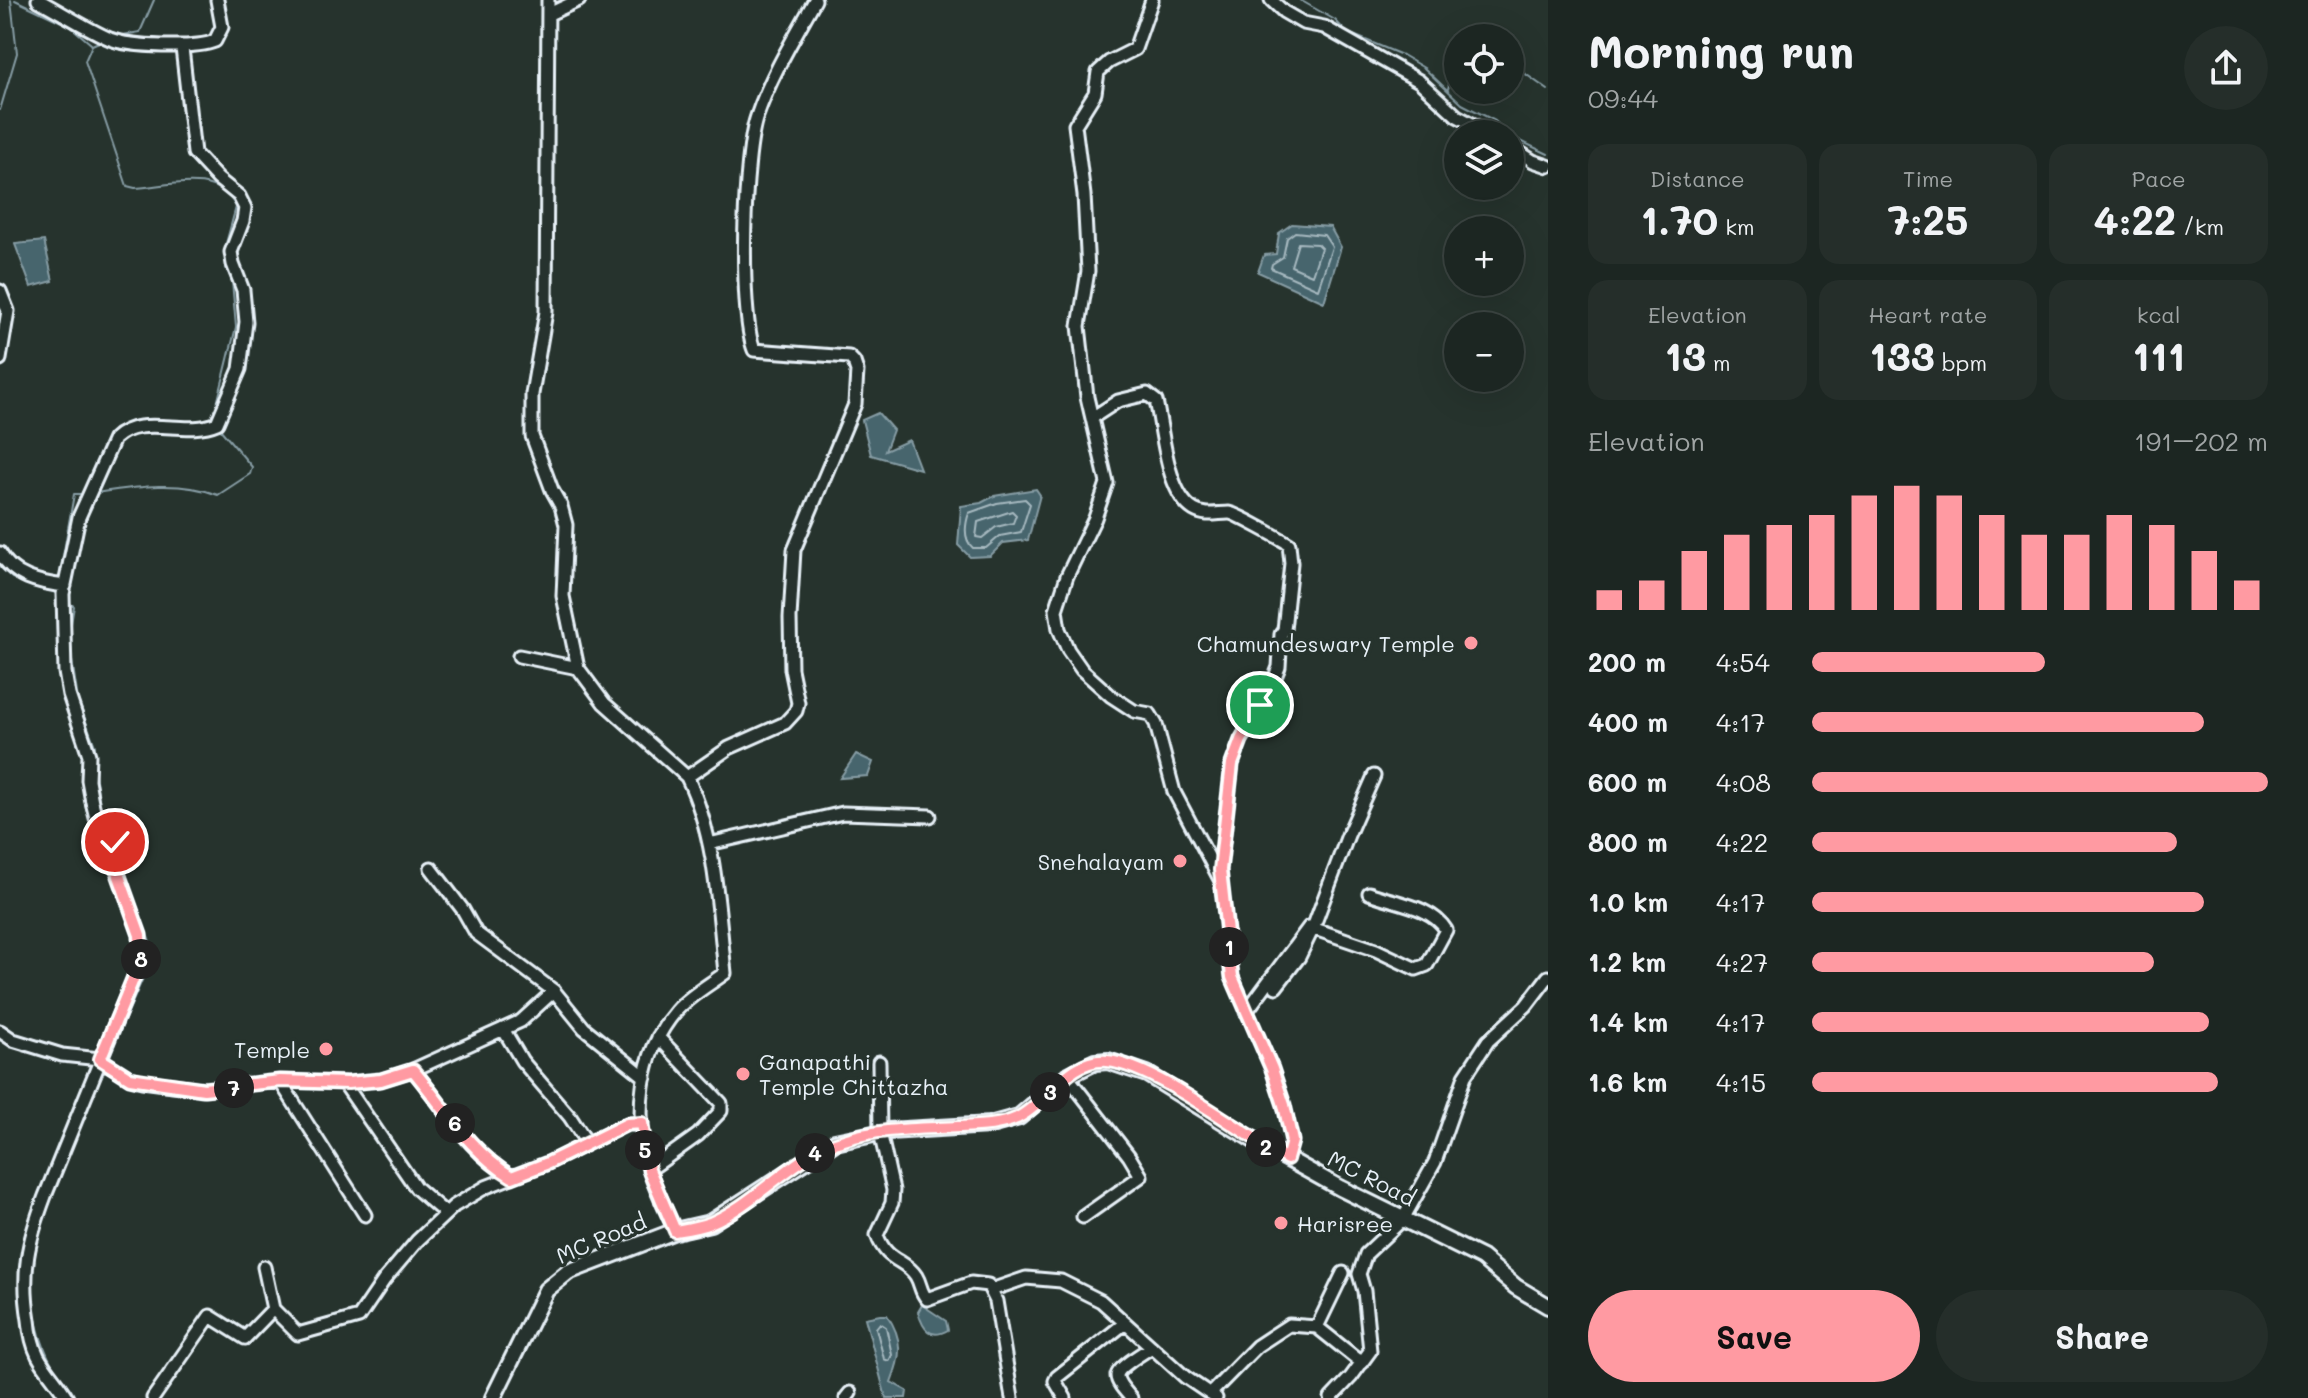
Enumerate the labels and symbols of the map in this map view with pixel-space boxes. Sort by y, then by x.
place label: Chamundeswary Temple [1197,629,1455,658]
marker: Chamundeswary Temple [1462,634,1480,652]
pin [1226,671,1294,739]
pin [81,808,149,876]
place label: Snehalayam [1038,847,1164,876]
marker: Snehalayam [1171,852,1189,870]
pin: 1 [1209,927,1249,967]
pin: 8 [121,939,161,979]
place label: Temple [234,1035,310,1064]
marker: Temple [317,1040,335,1058]
place label: Ganapathi Temple Chittazha [759,1047,948,1101]
marker: Ganapathi Temple Chittazha [734,1065,752,1083]
pin: 7 [214,1068,254,1108]
pin: 3 [1030,1072,1070,1112]
pin: 6 [435,1103,475,1143]
pin: 2 [1246,1127,1286,1167]
pin: 5 [625,1130,665,1170]
pin: 4 [795,1133,835,1173]
street label: MC Road [1323,1143,1421,1213]
street label: MC Road [552,1206,650,1270]
place label: Harisree [1297,1209,1393,1238]
marker: Harisree [1272,1214,1290,1232]

